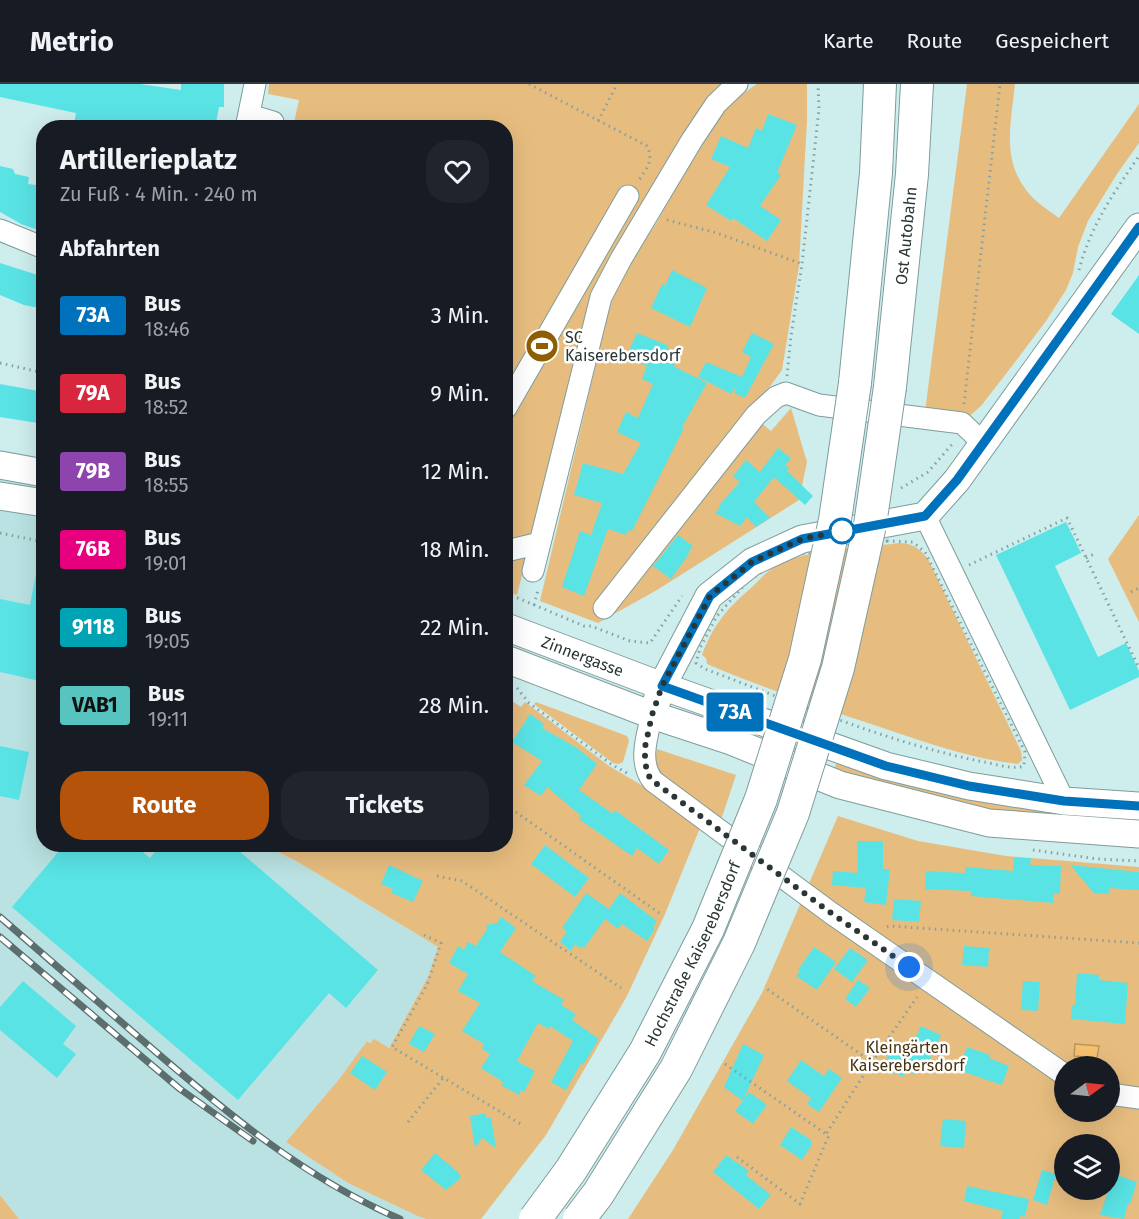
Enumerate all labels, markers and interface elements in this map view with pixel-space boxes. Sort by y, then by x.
text: Metrio [30,25,114,58]
text: Karte [823,28,874,54]
text: Route [907,28,962,54]
text: Gespeichert [995,28,1109,54]
button: heart [426,140,489,203]
text: Artillerieplatz [60,143,237,176]
text: Zu Fuß · 4 Min. · 240 m [60,182,258,206]
street label: Ost Autobahn [892,186,921,286]
text: Abfahrten [60,235,160,262]
text: Bus [144,290,181,317]
text: 73A [77,302,110,328]
text: 3 Min. [431,302,489,329]
text: 18:46 [144,317,190,341]
sports icon: SC Kaiserebersdorf [524,328,560,364]
place label: SC Kaiserebersdorf [565,328,682,365]
text: Bus [144,368,181,395]
text: 79A [76,380,110,406]
text: 9 Min. [430,380,489,407]
text: 18:52 [144,395,188,419]
text: Bus [144,446,181,473]
text: 79B [76,458,110,484]
text: 12 Min. [421,458,489,485]
text: 18:55 [144,473,189,497]
unlabelled marker [829,518,855,544]
text: Bus [144,524,181,551]
text: 76B [76,536,110,562]
text: 18 Min. [420,536,489,563]
text: 19:01 [144,551,187,575]
text: Bus [145,602,181,629]
text: 9118 [72,614,115,640]
text: 22 Min. [420,614,489,641]
text: 19:05 [145,629,190,653]
street label: Zinnergasse [539,632,626,681]
text: Bus [148,680,185,707]
text: VAB1 [72,692,118,718]
text: 28 Min. [419,692,489,719]
line badge: 73A [700,692,770,732]
text: 73A [719,699,752,725]
text: 19:11 [148,707,188,731]
button: Route [60,771,269,840]
button: Tickets [281,771,489,840]
street label: Hochstraße Kaiserebersdorf [640,857,745,1050]
your location [894,952,924,982]
park label: Kleingärten Kaiserebersdorf [849,1038,966,1075]
north arrow [1054,1056,1120,1122]
map controls [1054,1056,1120,1200]
button: layers [1054,1134,1120,1200]

